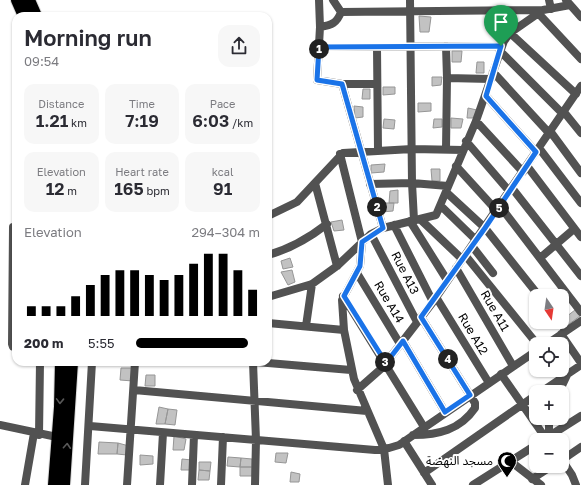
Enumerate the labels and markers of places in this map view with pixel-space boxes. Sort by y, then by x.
pin [484,5,518,46]
pin: 1 [309,39,329,59]
pin: 2 [367,197,387,217]
pin: 5 [489,198,509,218]
pin: 4 [438,349,458,369]
pin: 3 [375,352,395,372]
mosque icon: مسجد النهضة [496,450,518,478]
place label: مسجد النهضة [426,453,493,468]

